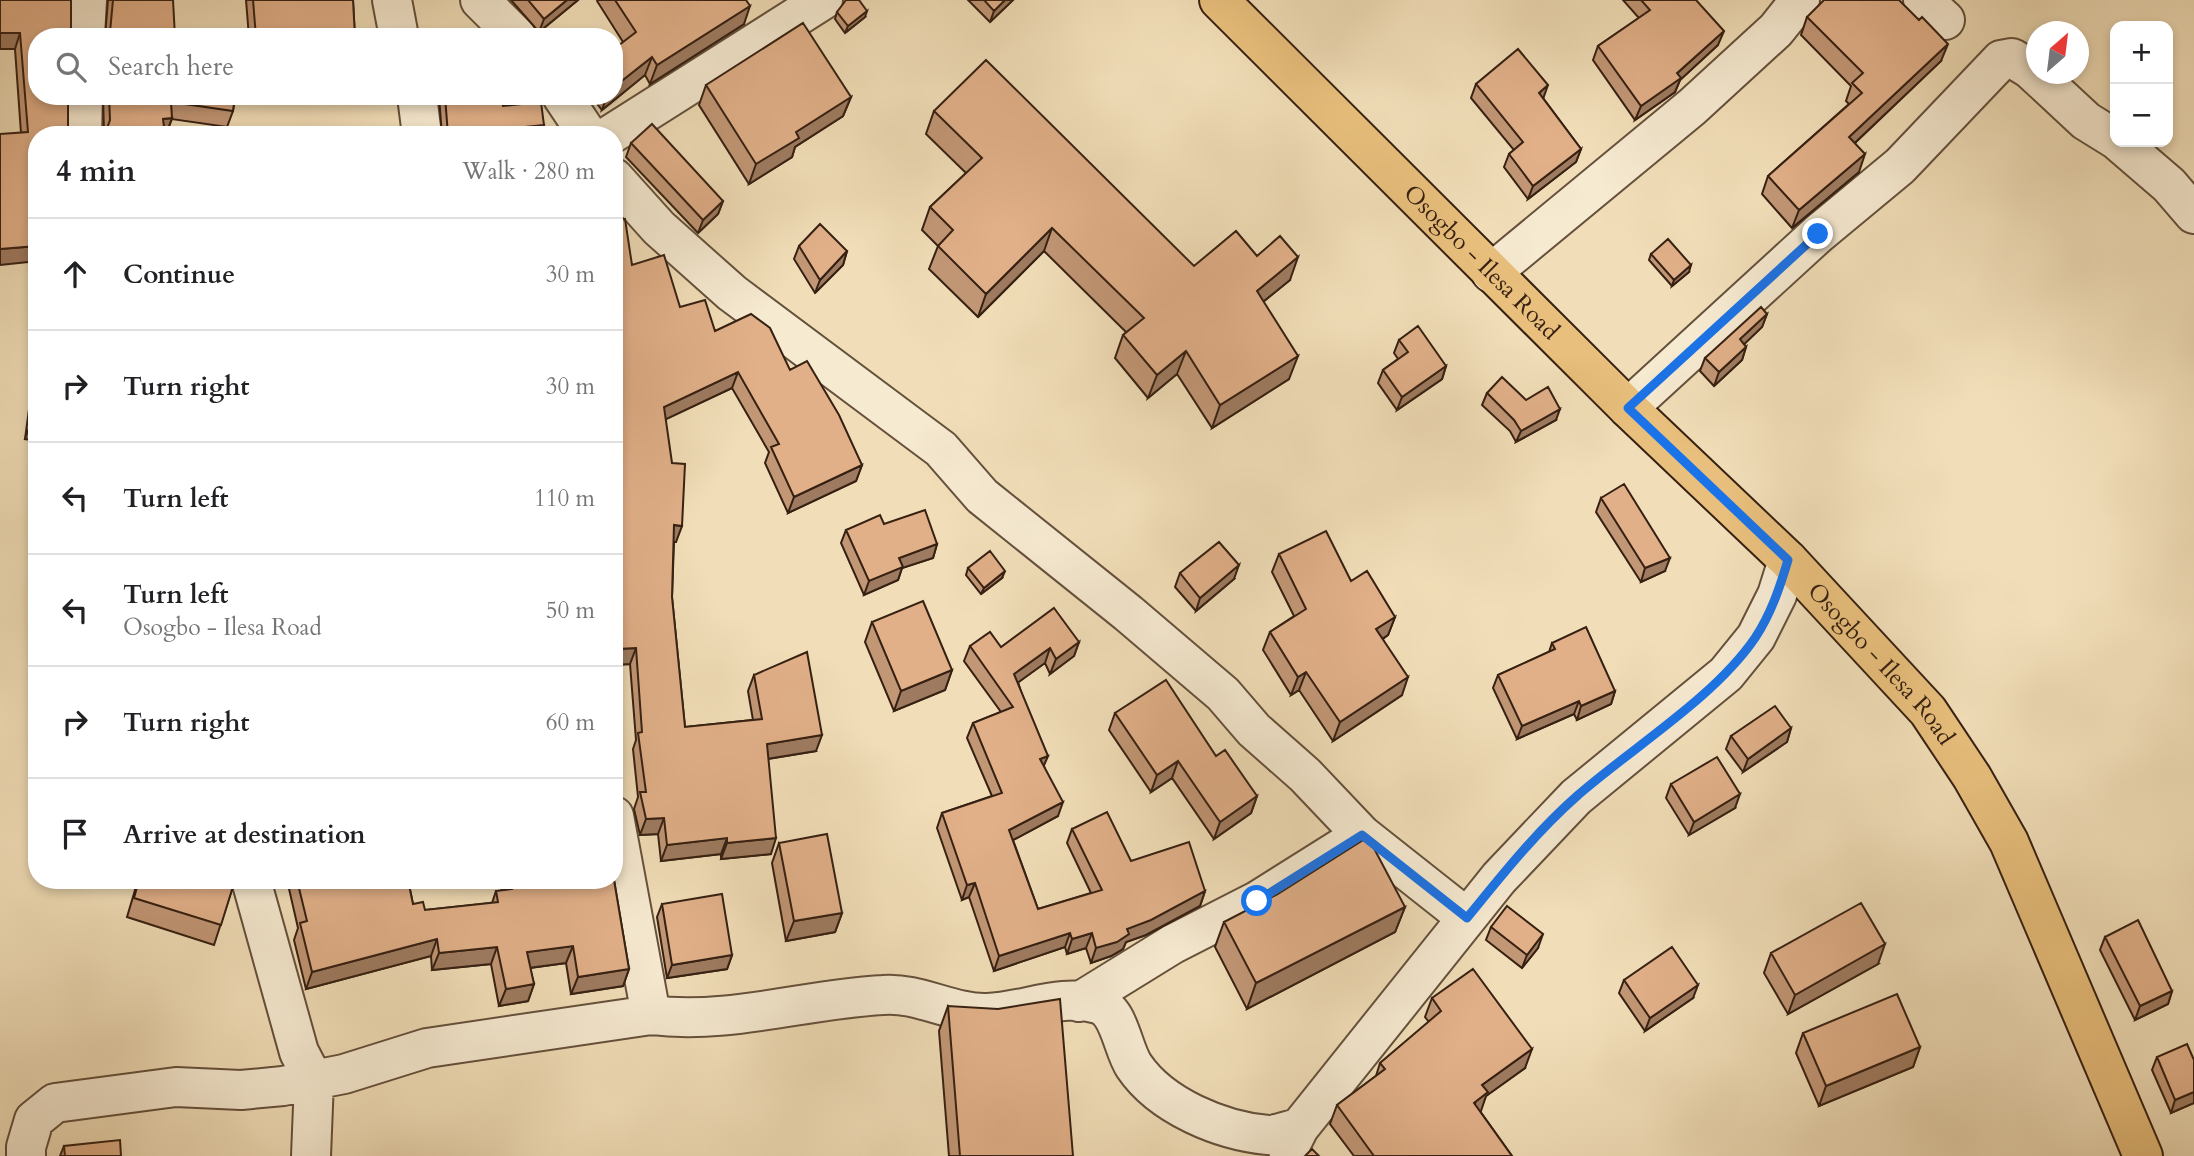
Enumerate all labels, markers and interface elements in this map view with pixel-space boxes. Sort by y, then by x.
north arrow [2026,21,2089,84]
map controls [2110,21,2173,147]
button: + [2110,21,2173,84]
search box [28,28,623,105]
icon: search [52,48,90,86]
text: Search here [108,49,234,84]
button: − [2110,84,2173,147]
text: 4 min [56,151,136,192]
text: Walk · 280 m [462,156,595,187]
street label: Osogbo - Ilesa Road [1397,177,1567,347]
route end [1802,218,1833,249]
icon: ahead [56,255,94,293]
text: Continue [123,257,235,292]
text: 30 m [546,259,595,290]
icon: right [56,367,94,405]
text: Turn right [123,369,250,404]
text: 30 m [546,371,595,402]
icon: left [56,479,94,517]
text: Turn left [123,481,228,516]
text: 110 m [534,483,595,514]
street label: Osogbo - Ilesa Road [1800,575,1963,752]
text: Turn left [123,577,228,612]
icon: left [56,591,94,629]
text: 50 m [546,595,595,626]
text: Osogbo - Ilesa Road [123,612,322,643]
icon: right [56,703,94,741]
text: Turn right [123,705,250,740]
text: 60 m [546,707,595,738]
icon: arrive [56,815,94,853]
text: Arrive at destination [123,817,366,852]
route start [1241,885,1272,916]

